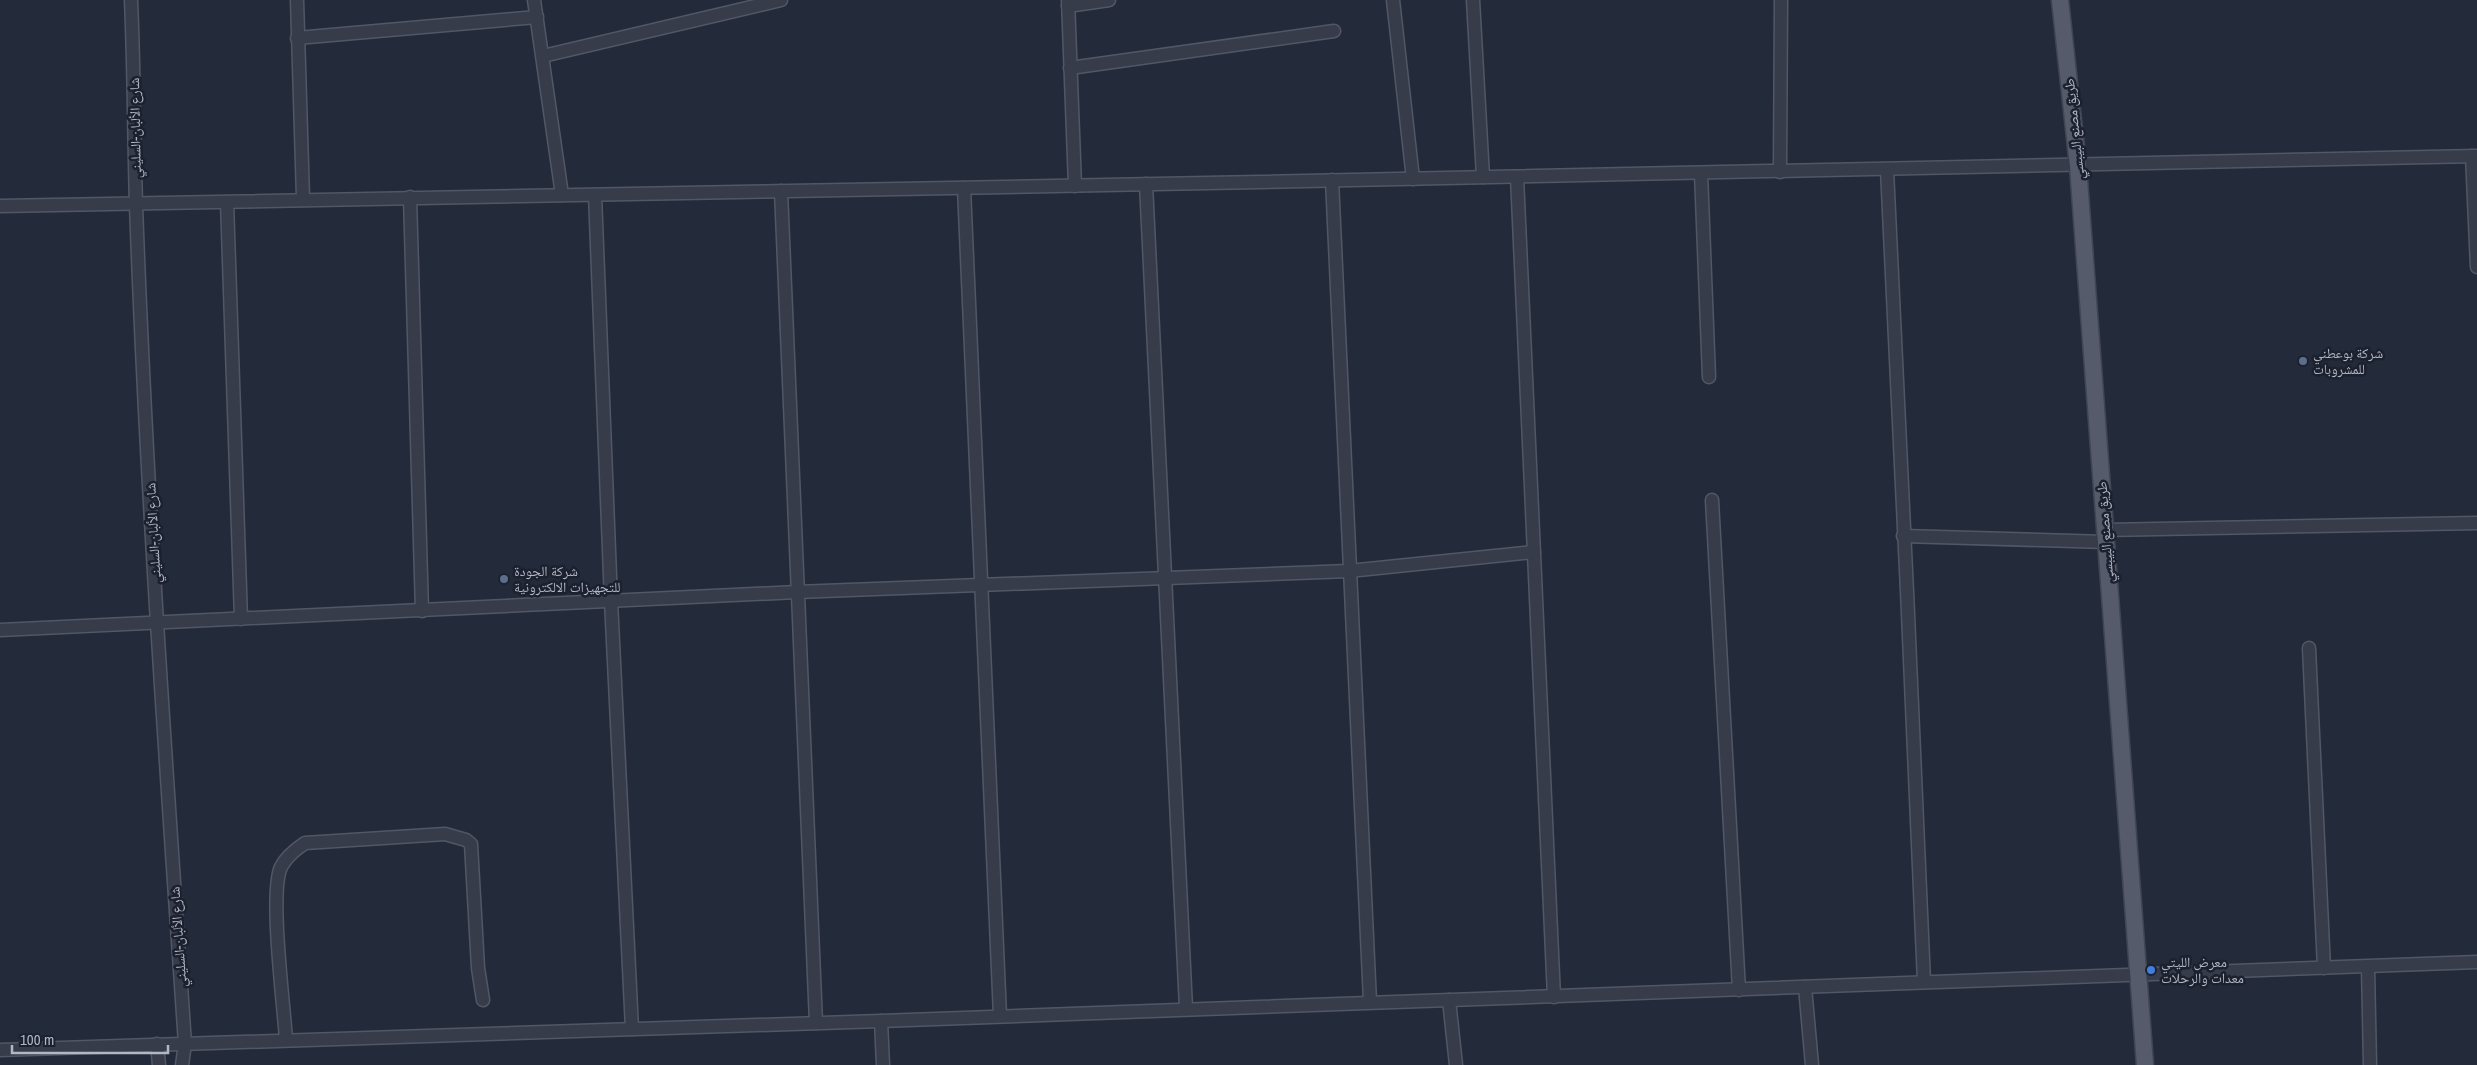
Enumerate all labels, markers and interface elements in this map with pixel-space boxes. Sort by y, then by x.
street label: شارع الألبان-السليني [125,77,147,179]
street label: طريق مصنع البيبسي [2060,77,2091,180]
place label: شركة بوعطني للمشروبات [2313,344,2383,378]
marker: شركة بوعطني للمشروبات [2297,355,2309,367]
street label: طريق مصنع البيبسي [2092,481,2120,583]
street label: شارع الألبان-السليني [141,482,167,584]
place label: شركة الجودة للتجهيزات الالكترونية [514,562,621,596]
marker: شركة الجودة للتجهيزات الالكترونية [498,573,510,585]
street label: شارع الألبان-السليني [166,886,193,988]
place label: معرض الليتي معدات والرحلات [2161,953,2244,987]
marker: معرض الليتي معدات والرحلات [2145,964,2157,976]
scale bar [12,1022,169,1054]
text: 100 m [20,1029,54,1050]

